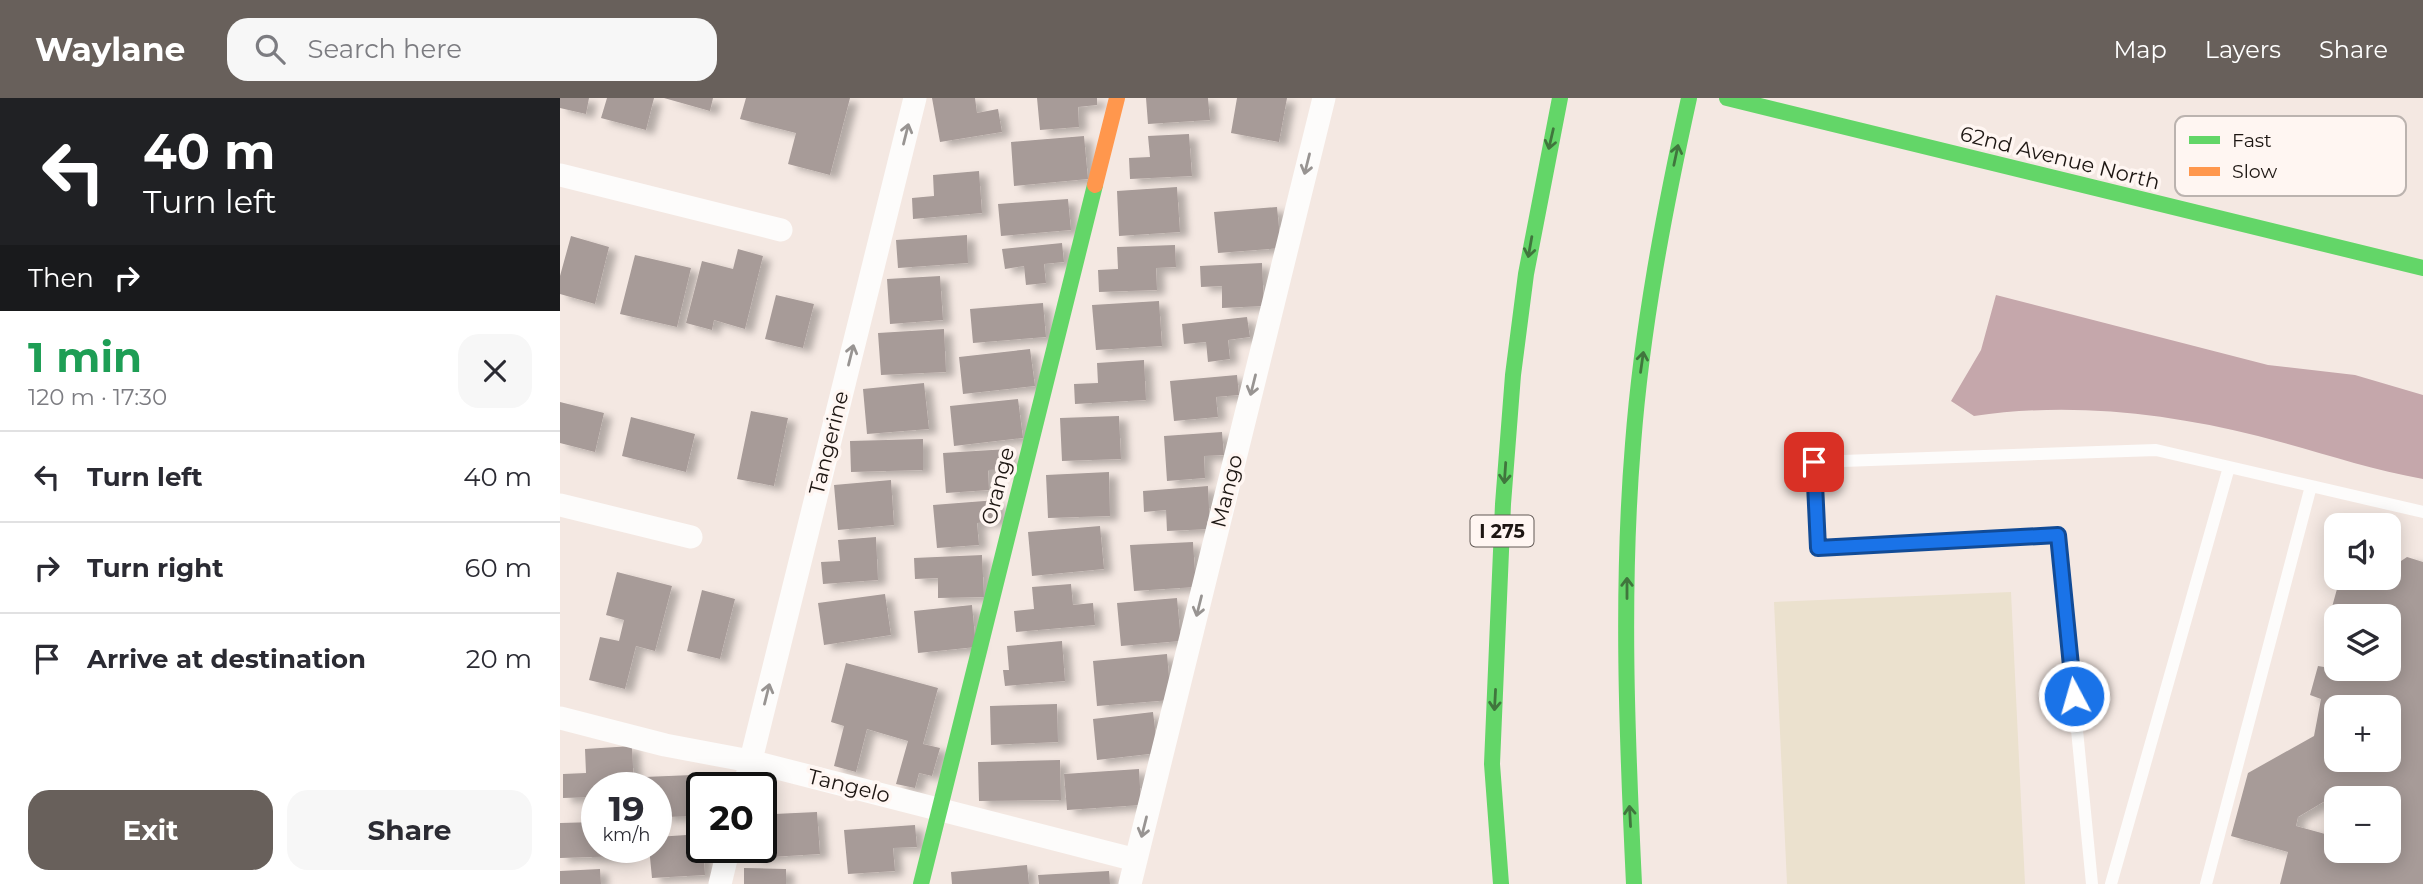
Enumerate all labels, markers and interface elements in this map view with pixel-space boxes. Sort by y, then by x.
search box [227,18,717,81]
text: Waylane [35,29,185,69]
icon: search [251,30,289,68]
text: Search here [307,33,462,65]
text: Map [2113,35,2167,64]
text: Layers [2205,35,2281,64]
text: Share [2319,35,2388,64]
legend [2175,116,2406,196]
street label: 62nd Avenue North [1958,121,2163,194]
text: 40 m [143,122,275,181]
one-way arrow [900,123,913,146]
icon: left [28,126,119,217]
one-way arrow [1544,127,1557,150]
text: Fast [2232,129,2272,152]
one-way arrow [1670,144,1684,167]
one-way arrow [1300,152,1313,175]
text: Slow [2232,160,2277,183]
text: Turn left [143,182,277,221]
one-way arrow [1523,235,1536,258]
icon: right [108,259,146,297]
text: Then [28,262,94,294]
text: 1 min [28,331,142,383]
button: close [458,334,532,408]
one-way arrow [845,344,858,367]
one-way arrow [1636,351,1649,373]
one-way arrow [1246,373,1259,396]
text: 120 m · 17:30 [28,383,167,411]
street label: Tangerine [804,388,853,497]
pin [1784,432,1844,492]
icon: arrive [1795,443,1833,481]
street label: Orange [976,445,1019,527]
street label: Mango [1205,452,1248,530]
icon: left [28,458,66,496]
text: Turn left [87,461,203,493]
text: 40 m [463,461,532,493]
one-way arrow [1498,461,1511,484]
map controls [2324,513,2401,863]
button: sound [2324,513,2401,590]
road number: I 275 [1471,516,1534,546]
icon: right [28,549,66,587]
text: Turn right [87,552,223,584]
text: 60 m [465,552,532,584]
one-way arrow [1620,577,1634,600]
one-way arrow [1192,594,1205,617]
button: layers [2324,604,2401,681]
icon: arrive [28,640,66,678]
text: Arrive at destination [87,643,366,675]
text: 20 m [466,643,532,675]
position arrow [2037,659,2111,733]
one-way arrow [761,684,774,706]
one-way arrow [1489,689,1502,712]
button: + [2324,695,2401,772]
street label: Tangelo [805,763,893,808]
speed limit sign: 20 [686,772,777,863]
button: − [2324,786,2401,863]
text: 19 [608,787,645,830]
button: Exit [28,790,273,870]
button: Share [287,790,532,870]
one-way arrow [1623,805,1636,828]
one-way arrow [1137,815,1150,838]
text: km/h [602,824,651,846]

